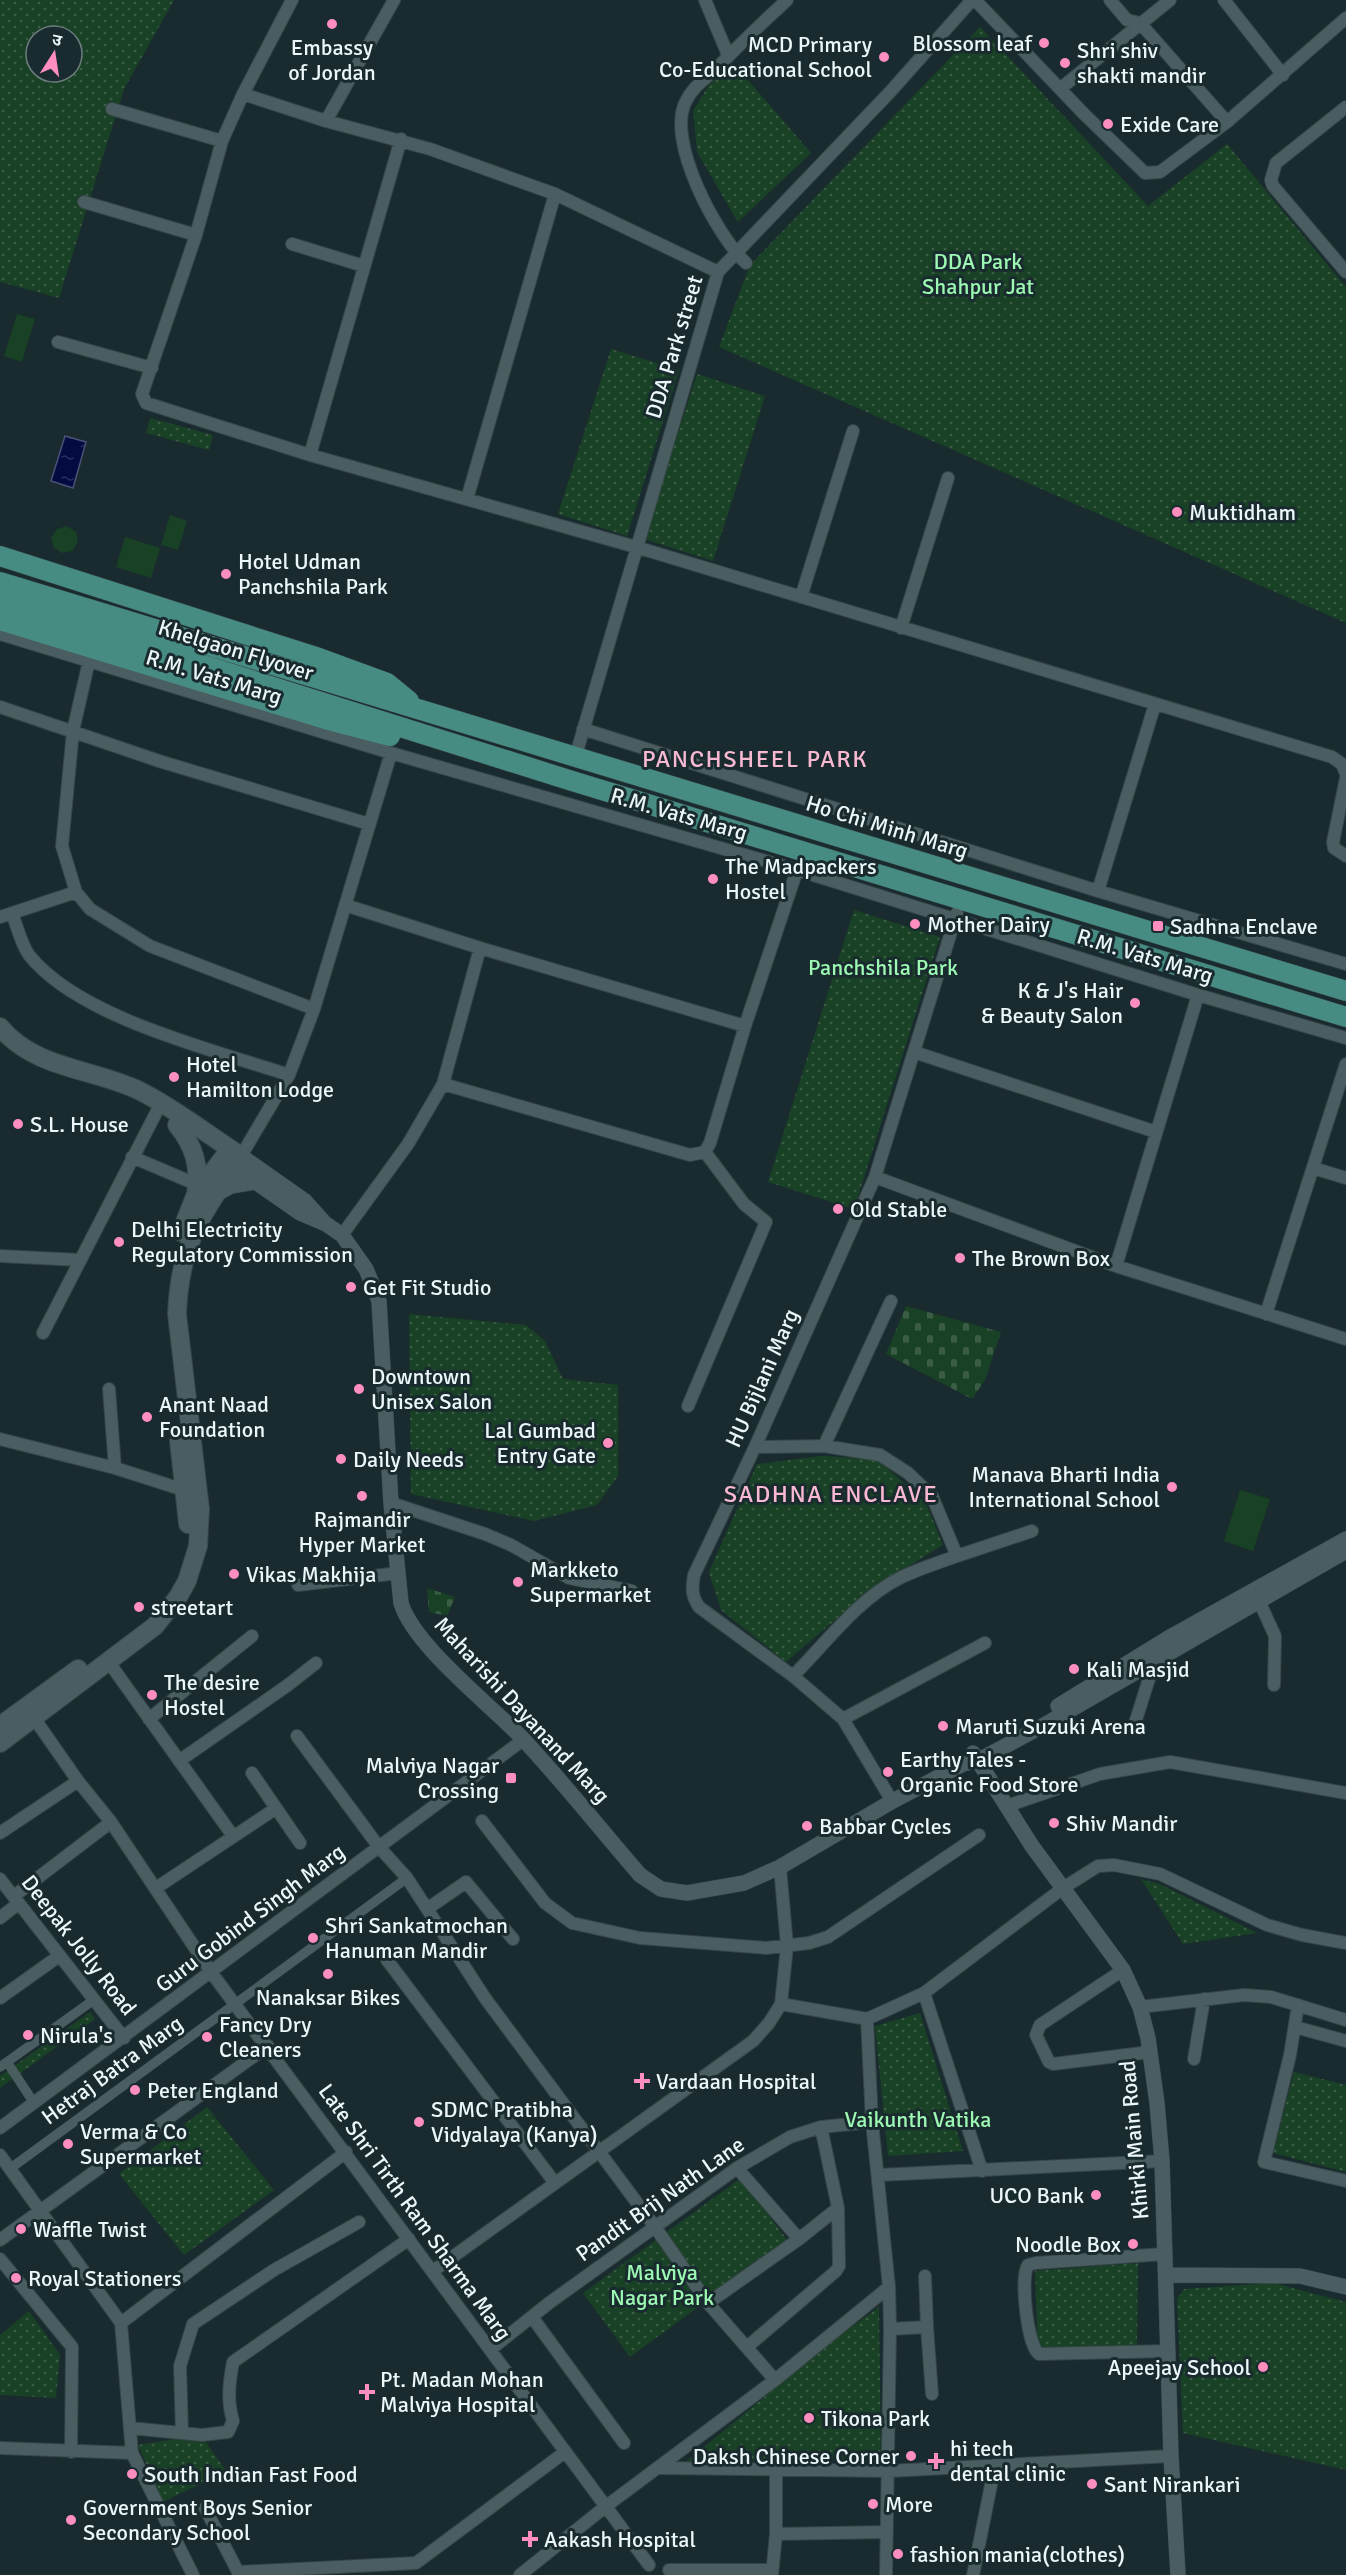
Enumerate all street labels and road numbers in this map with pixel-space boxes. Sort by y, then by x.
street label: DDA Park street [639,272,709,422]
street label: Khelgaon Flyover [155,614,317,686]
street label: R.M. Vats Marg [143,644,285,710]
street label: R.M. Vats Marg [608,782,750,846]
street label: Ho Chi Minh Marg [803,790,971,864]
street label: R.M. Vats Marg [1074,923,1216,989]
street label: HU Bijlani Marg [719,1305,805,1451]
street label: Maharishi Dayanand Marg [429,1611,615,1809]
street label: Guru Gobind Singh Marg [150,1838,350,1998]
street label: Deepak Jolly Road [16,1869,142,2021]
street label: Hetraj Batra Marg [36,2010,188,2130]
street label: Khirki Main Road [1114,2059,1154,2221]
street label: Late Shri Tirth Ram Sharma Marg [313,2078,517,2346]
street label: Pandit Brij Nath Lane [571,2131,749,2267]

